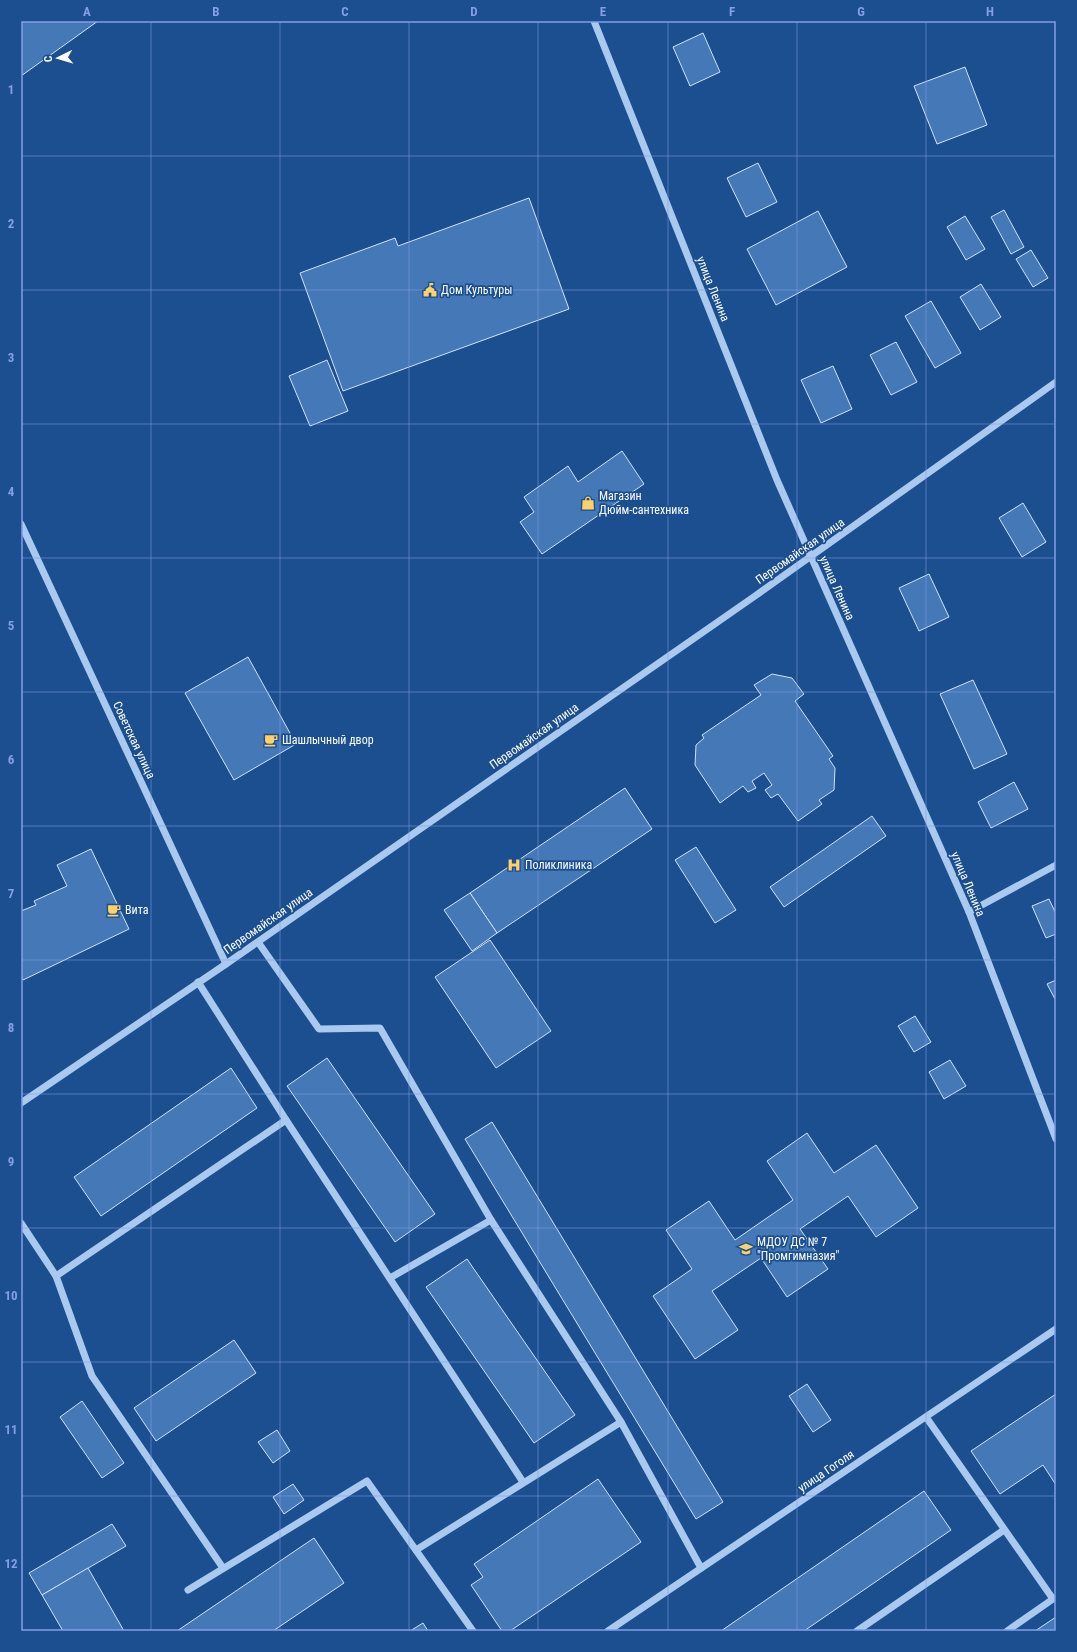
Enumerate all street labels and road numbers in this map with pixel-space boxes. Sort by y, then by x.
street label: улица Ленина [694,254,732,324]
street label: Первомайская улица [753,515,847,587]
street label: улица Ленина [817,554,858,623]
street label: Советская улица [110,699,158,781]
street label: Первомайская улица [487,700,581,772]
street label: улица Ленина [948,850,988,919]
street label: Первомайская улица [221,885,315,957]
street label: улица Гоголя [795,1447,857,1495]

